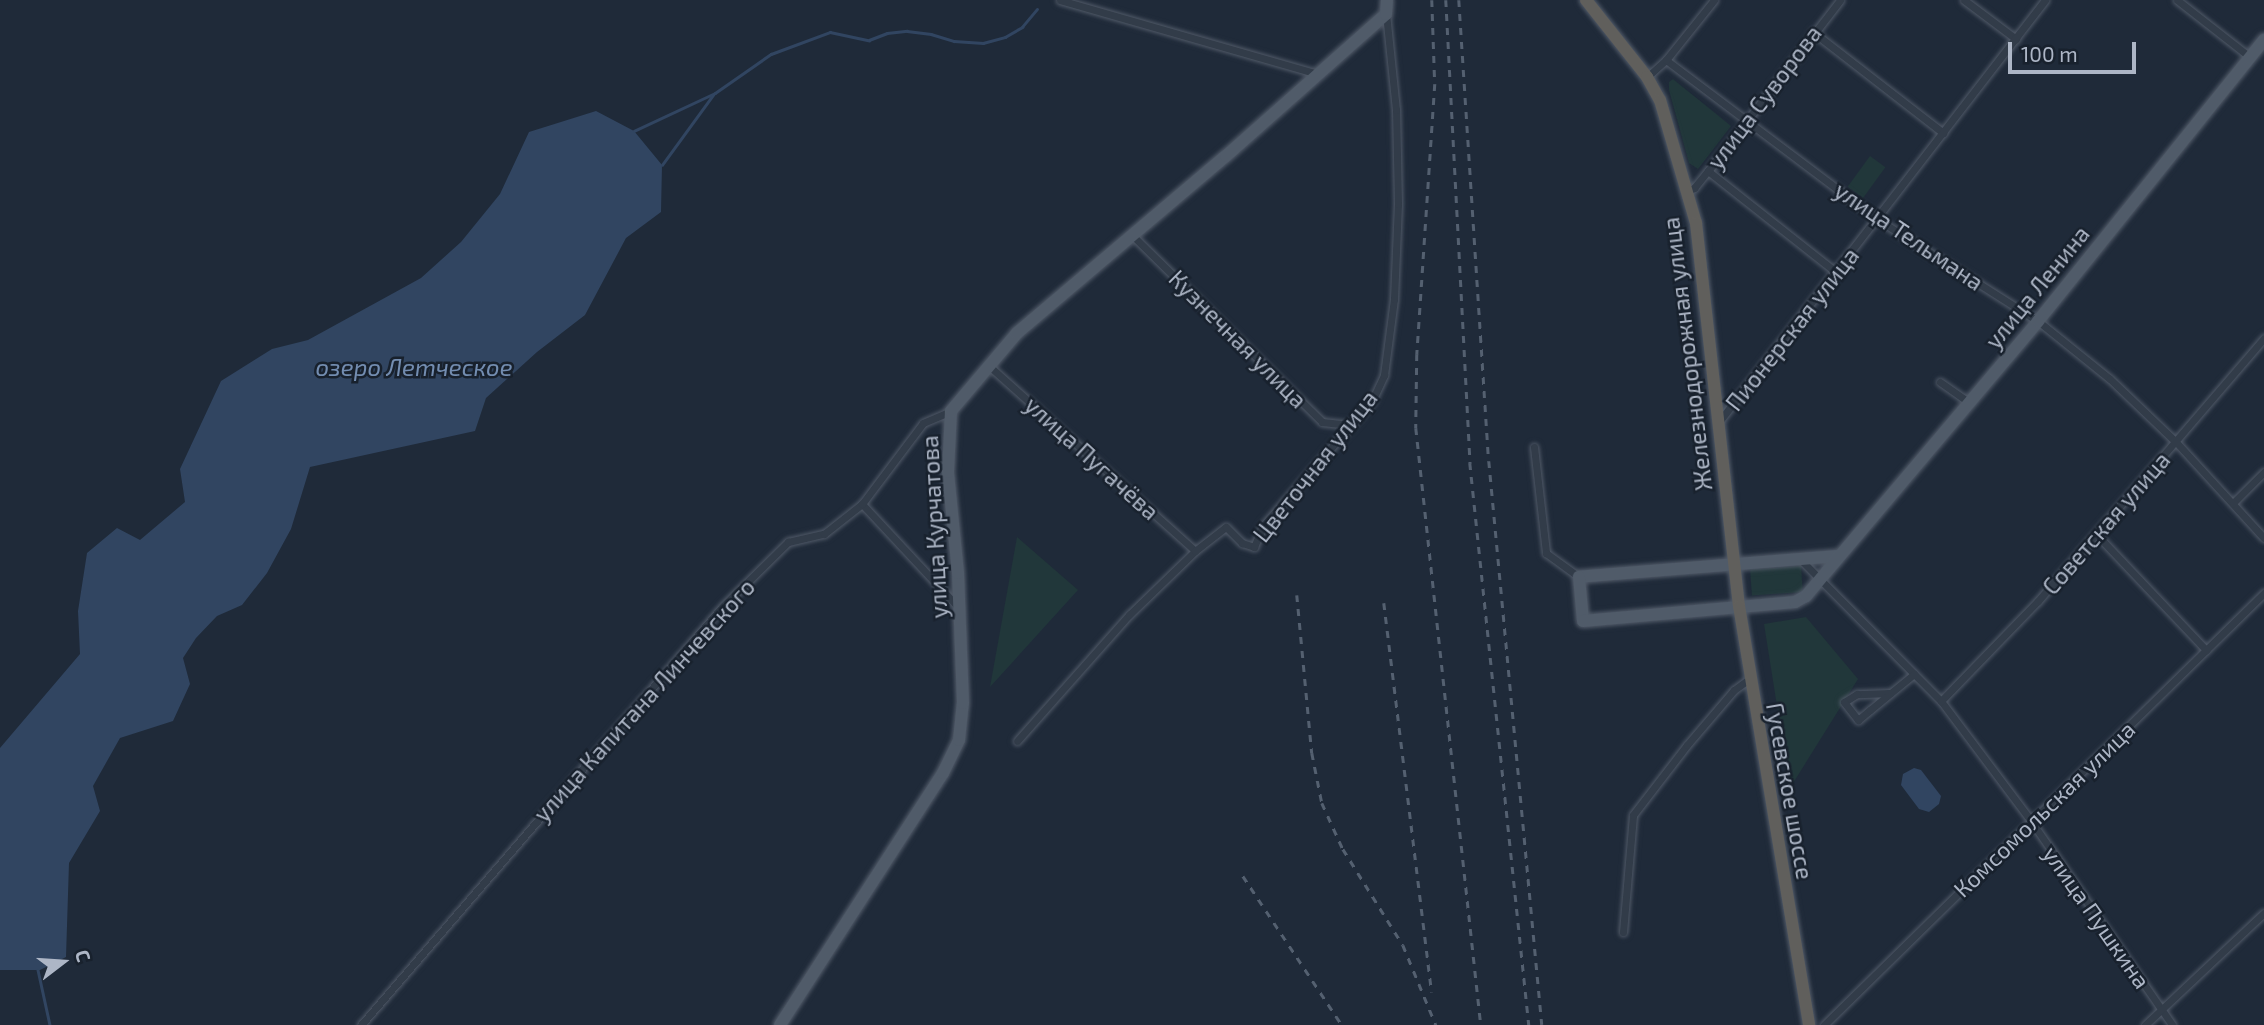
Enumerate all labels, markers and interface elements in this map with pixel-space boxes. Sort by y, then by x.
street label: улица Суворова [1701,20,1827,174]
scale bar [2012,28,2140,72]
text: 100 m [2021,41,2078,66]
street label: улица Тельмана [1829,176,1989,296]
street label: Железнодорожная улица [1657,216,1717,492]
street label: улица Ленина [1979,220,2095,354]
street label: Пионерская улица [1720,242,1864,416]
street label: Кузнечная улица [1164,265,1312,413]
water label: озеро Летческое [315,353,513,381]
street label: Цветочная улица [1247,385,1383,547]
street label: улица Пугачёва [1019,391,1165,525]
street label: улица Курчатова [915,435,953,619]
street label: Советская улица [2037,446,2175,600]
street label: улица Капитана Линчевского [528,573,760,827]
street label: Гусевское шоссе [1761,701,1819,881]
street label: Комсомольская улица [1948,715,2140,903]
street label: улица Пушкина [2038,841,2156,993]
north arrow [28,927,98,997]
text: С [71,947,96,964]

